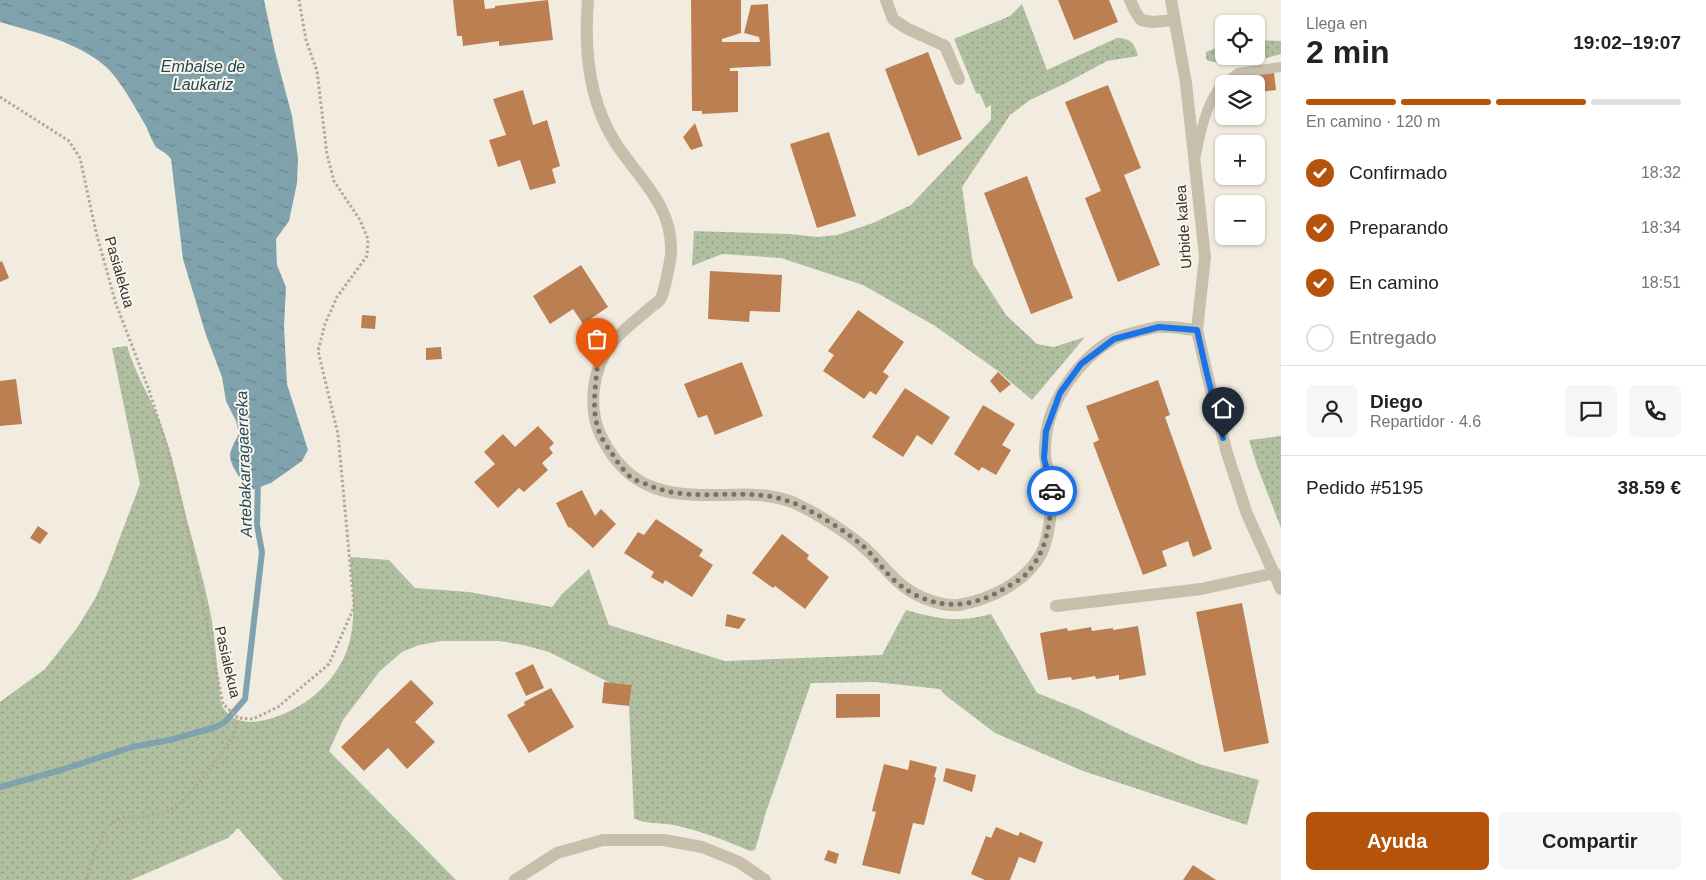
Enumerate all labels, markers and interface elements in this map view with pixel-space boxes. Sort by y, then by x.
map controls [1215,15,1265,245]
button: locate [1215,15,1265,65]
text: Llega en [1306,15,1367,32]
text: 19:02–19:07 [1573,32,1681,53]
text: 2 min [1306,34,1390,70]
water label: Embalse de Laukariz [161,58,245,93]
button: layers [1215,75,1265,125]
text: En camino · 120 m [1306,113,1440,130]
button: + [1215,135,1265,185]
icon: check [1306,159,1334,187]
text: Confirmado [1349,162,1447,183]
text: 18:32 [1641,164,1681,181]
street label: Urbide kalea [1172,184,1194,270]
button: − [1215,195,1265,245]
icon: check [1306,214,1334,242]
text: Preparando [1349,217,1448,238]
text: 18:34 [1641,219,1681,236]
street label: Pasialekua [102,234,138,310]
icon: check [1306,269,1334,297]
text: En camino [1349,272,1439,293]
text: 18:51 [1641,274,1681,291]
pin [576,318,618,369]
icon: bag [583,325,611,353]
text: Entregado [1349,327,1437,348]
button: person [1306,385,1358,437]
button: chat [1565,385,1617,437]
button: phone [1629,385,1681,437]
pin [1202,387,1244,438]
water label: Artebakarragaerreka [233,390,255,539]
text: Diego [1370,391,1423,412]
icon: home [1209,394,1237,422]
text: Repartidor · 4.6 [1370,413,1481,430]
courier [1027,466,1077,516]
icon: car [1038,477,1066,505]
text: Pedido #5195 [1306,477,1423,498]
text: 38.59 € [1618,477,1681,498]
street label: Pasialekua [211,624,245,700]
button: Ayuda [1306,812,1489,870]
button: Compartir [1499,812,1681,870]

